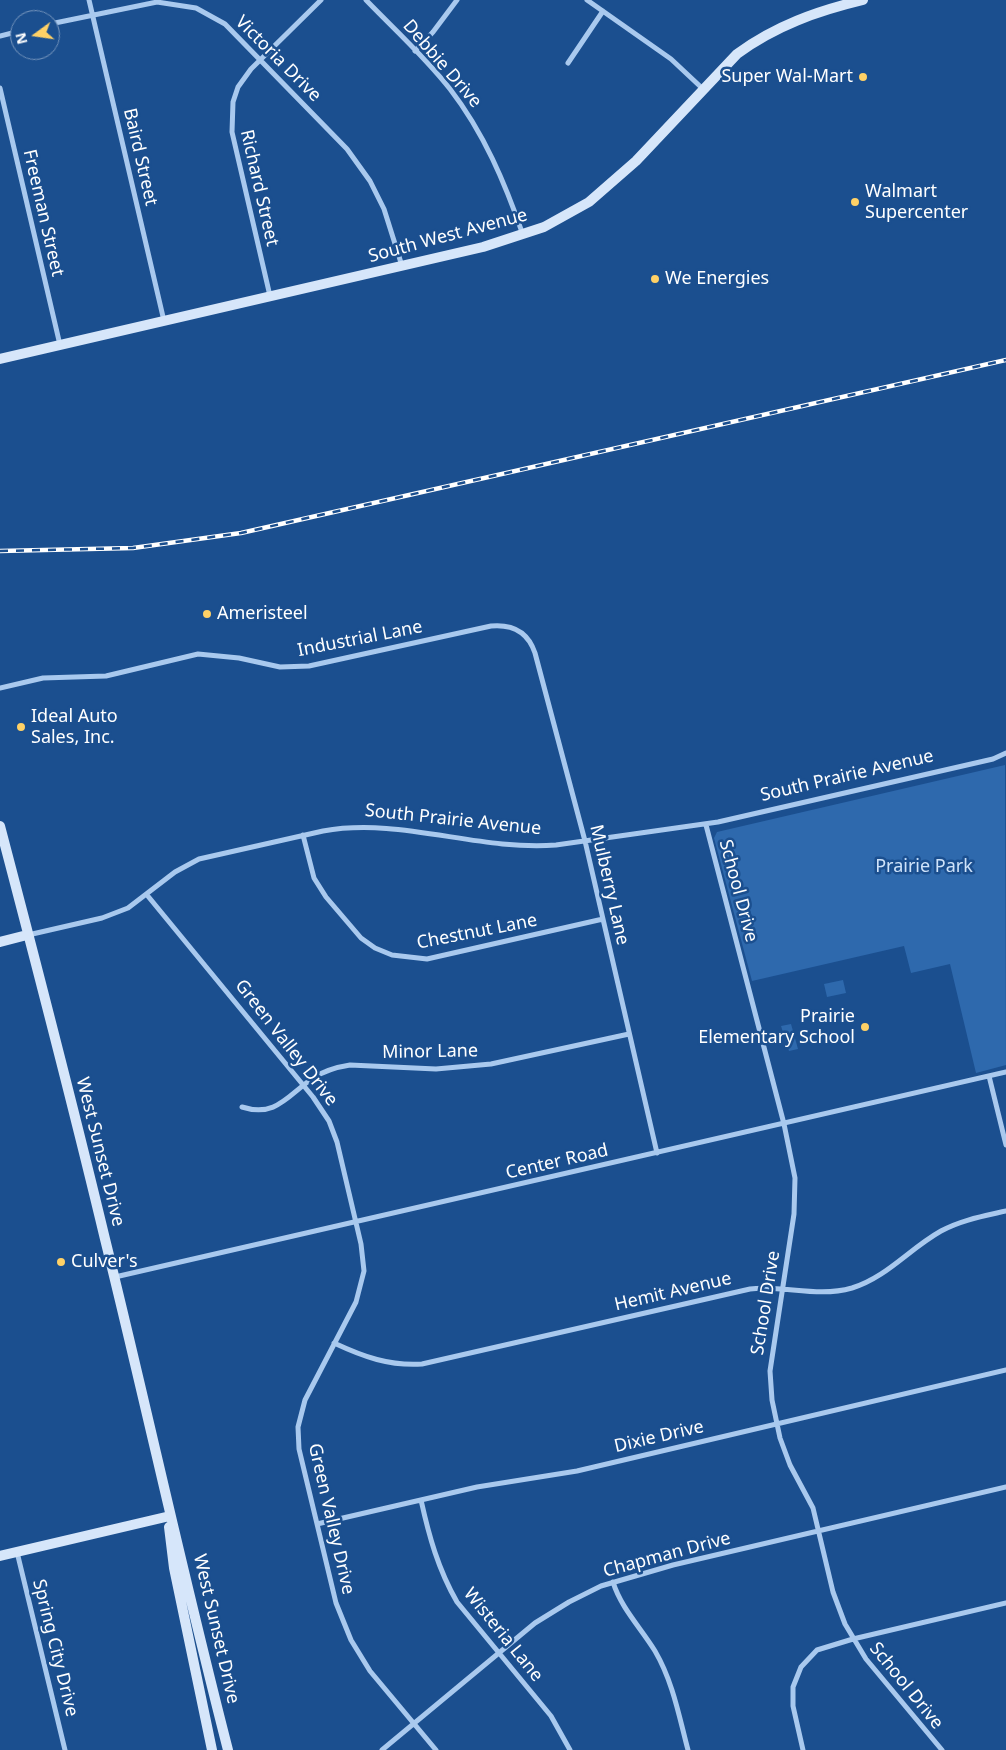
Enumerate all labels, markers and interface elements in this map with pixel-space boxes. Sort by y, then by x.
north arrow [10,10,60,60]
street label: Victoria Drive [230,11,326,107]
street label: Debbie Drive [398,16,486,112]
text: N [10,31,32,46]
place label: Super Wal-Mart [721,66,853,88]
marker: Super Wal-Mart [857,71,869,83]
street label: Baird Street [118,106,162,208]
street label: Richard Street [235,128,283,248]
street label: Freeman Street [18,147,68,279]
place label: Walmart Supercenter [865,181,968,223]
marker: Walmart Supercenter [849,196,861,208]
street label: South West Avenue [366,204,530,268]
place label: We Energies [665,268,769,290]
marker: We Energies [649,273,661,285]
place label: Ameristeel [217,603,308,625]
marker: Ameristeel [201,608,213,620]
street label: Industrial Lane [296,616,424,662]
place label: Ideal Auto Sales, Inc. [31,706,118,749]
marker: Ideal Auto Sales, Inc. [15,721,27,733]
street label: South Prairie Avenue [758,746,936,806]
street label: South Prairie Avenue [364,800,542,840]
street label: Mulberry Lane [585,823,633,947]
street label: School Drive [714,837,762,945]
park label: Prairie Park [875,856,973,878]
street label: Chestnut Lane [415,910,539,954]
street label: Green Valley Drive [230,976,342,1110]
place label: Prairie Elementary School [698,1006,855,1048]
marker: Prairie Elementary School [859,1021,871,1033]
street label: Minor Lane [382,1040,478,1064]
street label: West Sunset Drive [71,1075,129,1229]
street label: Center Road [504,1140,610,1184]
street label: School Drive [747,1249,785,1357]
place label: Culver's [71,1251,138,1273]
marker: Culver's [55,1256,67,1268]
street label: Hemit Avenue [612,1268,734,1316]
street label: Dixie Drive [612,1416,706,1458]
street label: Green Valley Drive [303,1441,359,1597]
street label: Chapman Drive [601,1528,733,1582]
street label: West Sunset Drive [188,1552,244,1706]
street label: Spring City Drive [27,1577,83,1719]
street label: Wisteria Lane [459,1584,547,1686]
street label: School Drive [864,1638,948,1734]

